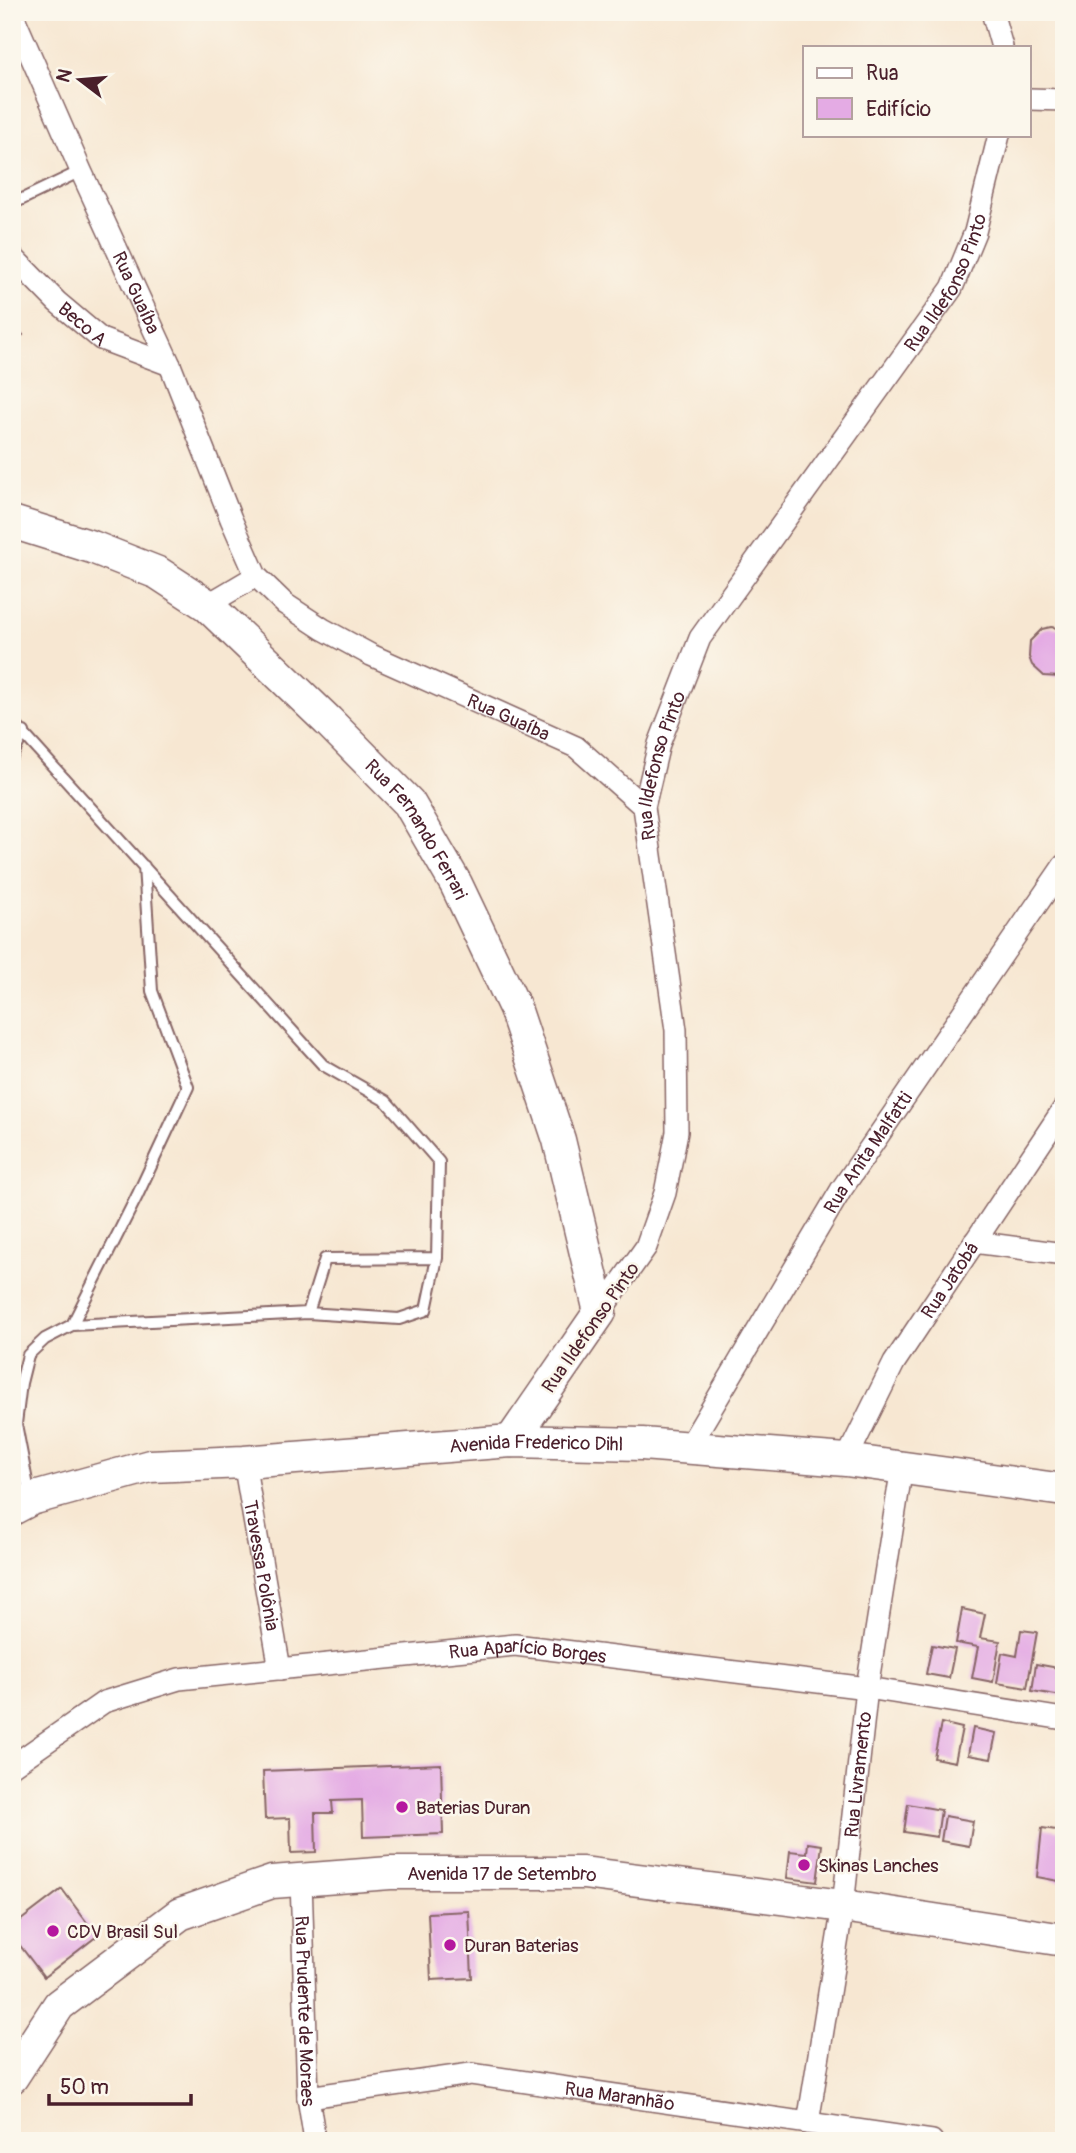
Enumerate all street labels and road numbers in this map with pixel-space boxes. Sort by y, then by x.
street label: Rua Ildefonso Pinto [899,211,992,357]
street label: Rua Guaíba [107,248,165,338]
street label: Beco A [53,297,111,352]
street label: Rua Ildefonso Pinto [633,688,691,842]
street label: Rua Guaíba [463,689,553,747]
street label: Rua Fernando Ferrari [359,754,473,904]
street label: Rua Anita Malfatti [819,1087,918,1218]
street label: Rua Jatobá [916,1238,984,1323]
street label: Rua Ildefonso Pinto [537,1258,645,1398]
street label: Avenida Frederico Dihl [448,1430,623,1459]
street label: Travessa Polônia [238,1498,284,1633]
street label: Rua Aparício Borges [448,1634,608,1669]
street label: Rua Livramento [840,1710,877,1839]
street label: Avenida 17 de Setembro [407,1862,598,1888]
street label: Rua Prudente de Moraes [289,1915,320,2109]
street label: Rua Maranhão [563,2077,676,2116]

